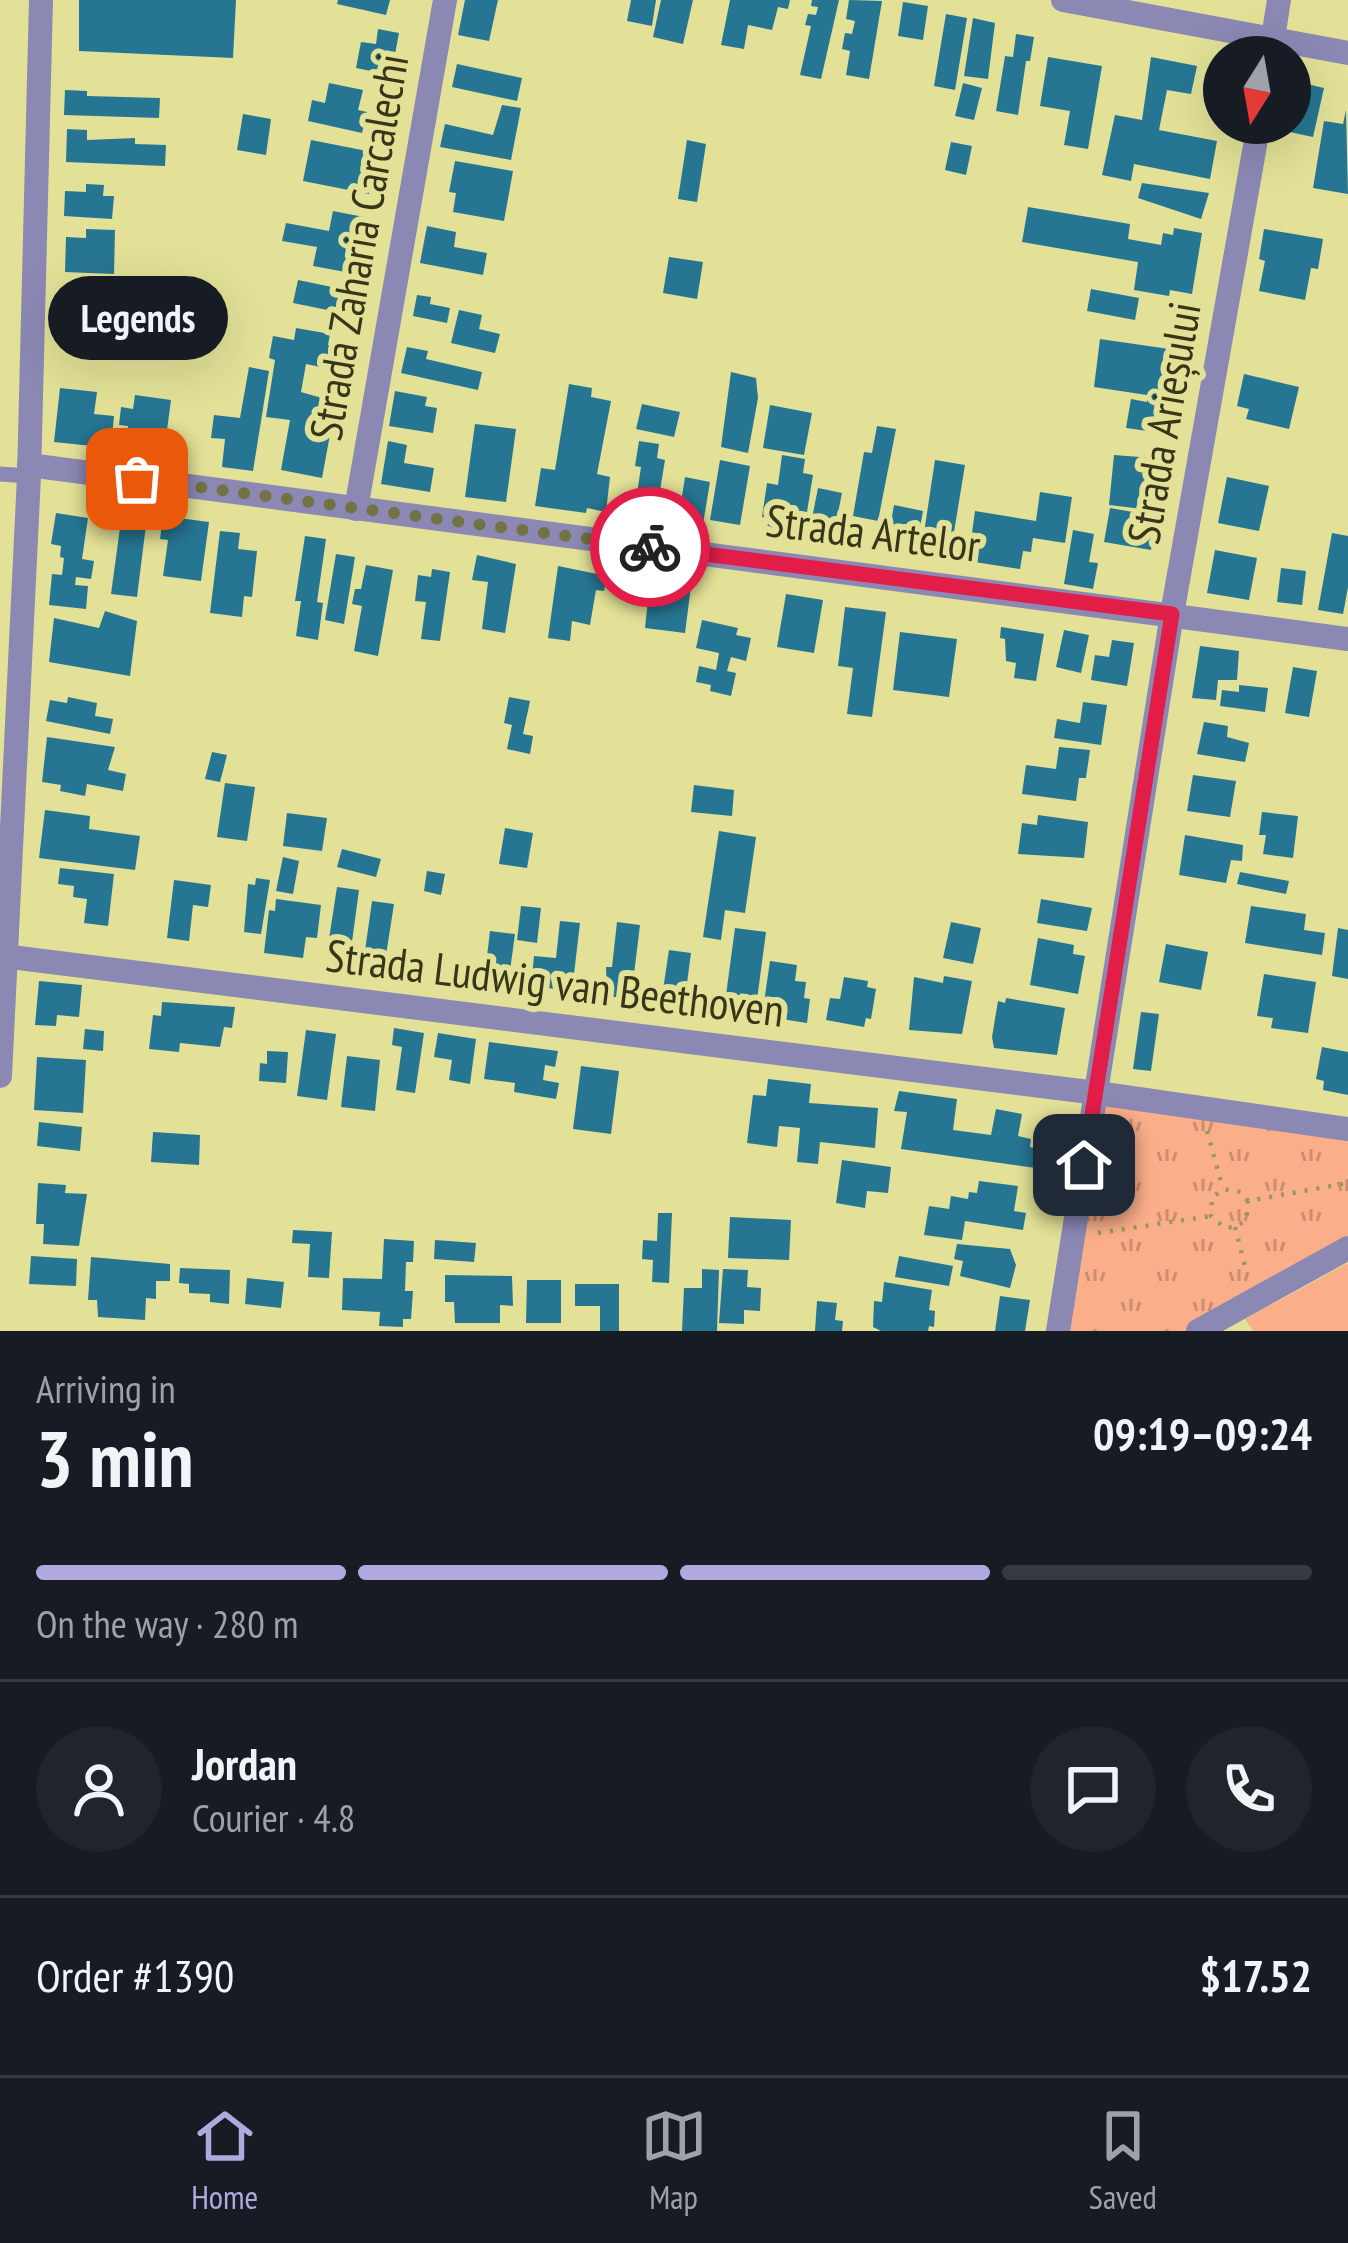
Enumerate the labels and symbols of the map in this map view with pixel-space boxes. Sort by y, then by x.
north arrow [1203,36,1311,144]
street label: Strada Zaharia Carcalechi [295,49,421,445]
callout: Legends [47,275,227,359]
street label: Strada Arieșului [1113,298,1213,548]
pin [86,428,188,530]
courier [590,487,710,607]
street label: Strada Artelor [763,490,984,574]
street label: Strada Ludwig van Beethoven [323,925,787,1039]
pin [1033,1114,1135,1216]

